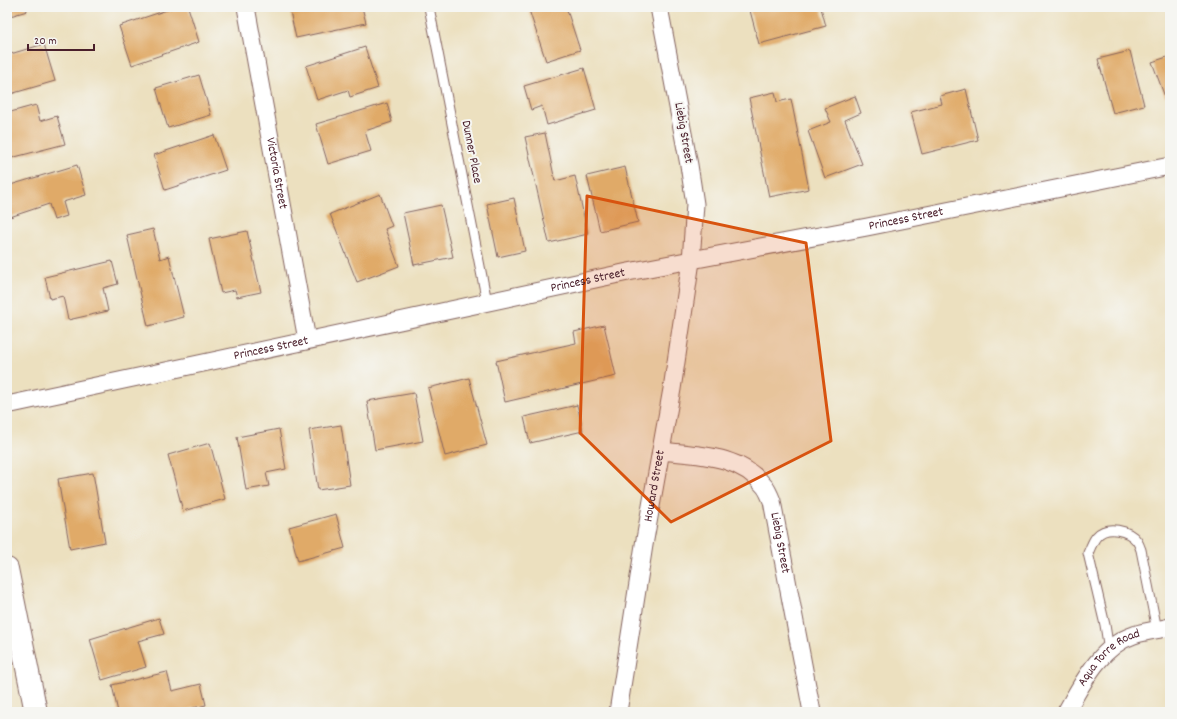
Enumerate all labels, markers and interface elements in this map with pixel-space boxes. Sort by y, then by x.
scale bar [28,26,94,52]
text: 20 m [34,33,57,50]
street label: Liebig Street [668,101,698,165]
street label: Dunner Place [456,119,486,185]
street label: Victoria Street [261,136,292,211]
street label: Princess Street [867,202,945,236]
street label: Princess Street [549,263,627,298]
street label: Princess Street [232,331,310,366]
street label: Howard Street [639,448,670,523]
street label: Liebig Street [765,511,795,575]
street label: Aqua Torre Road [1073,624,1142,690]

